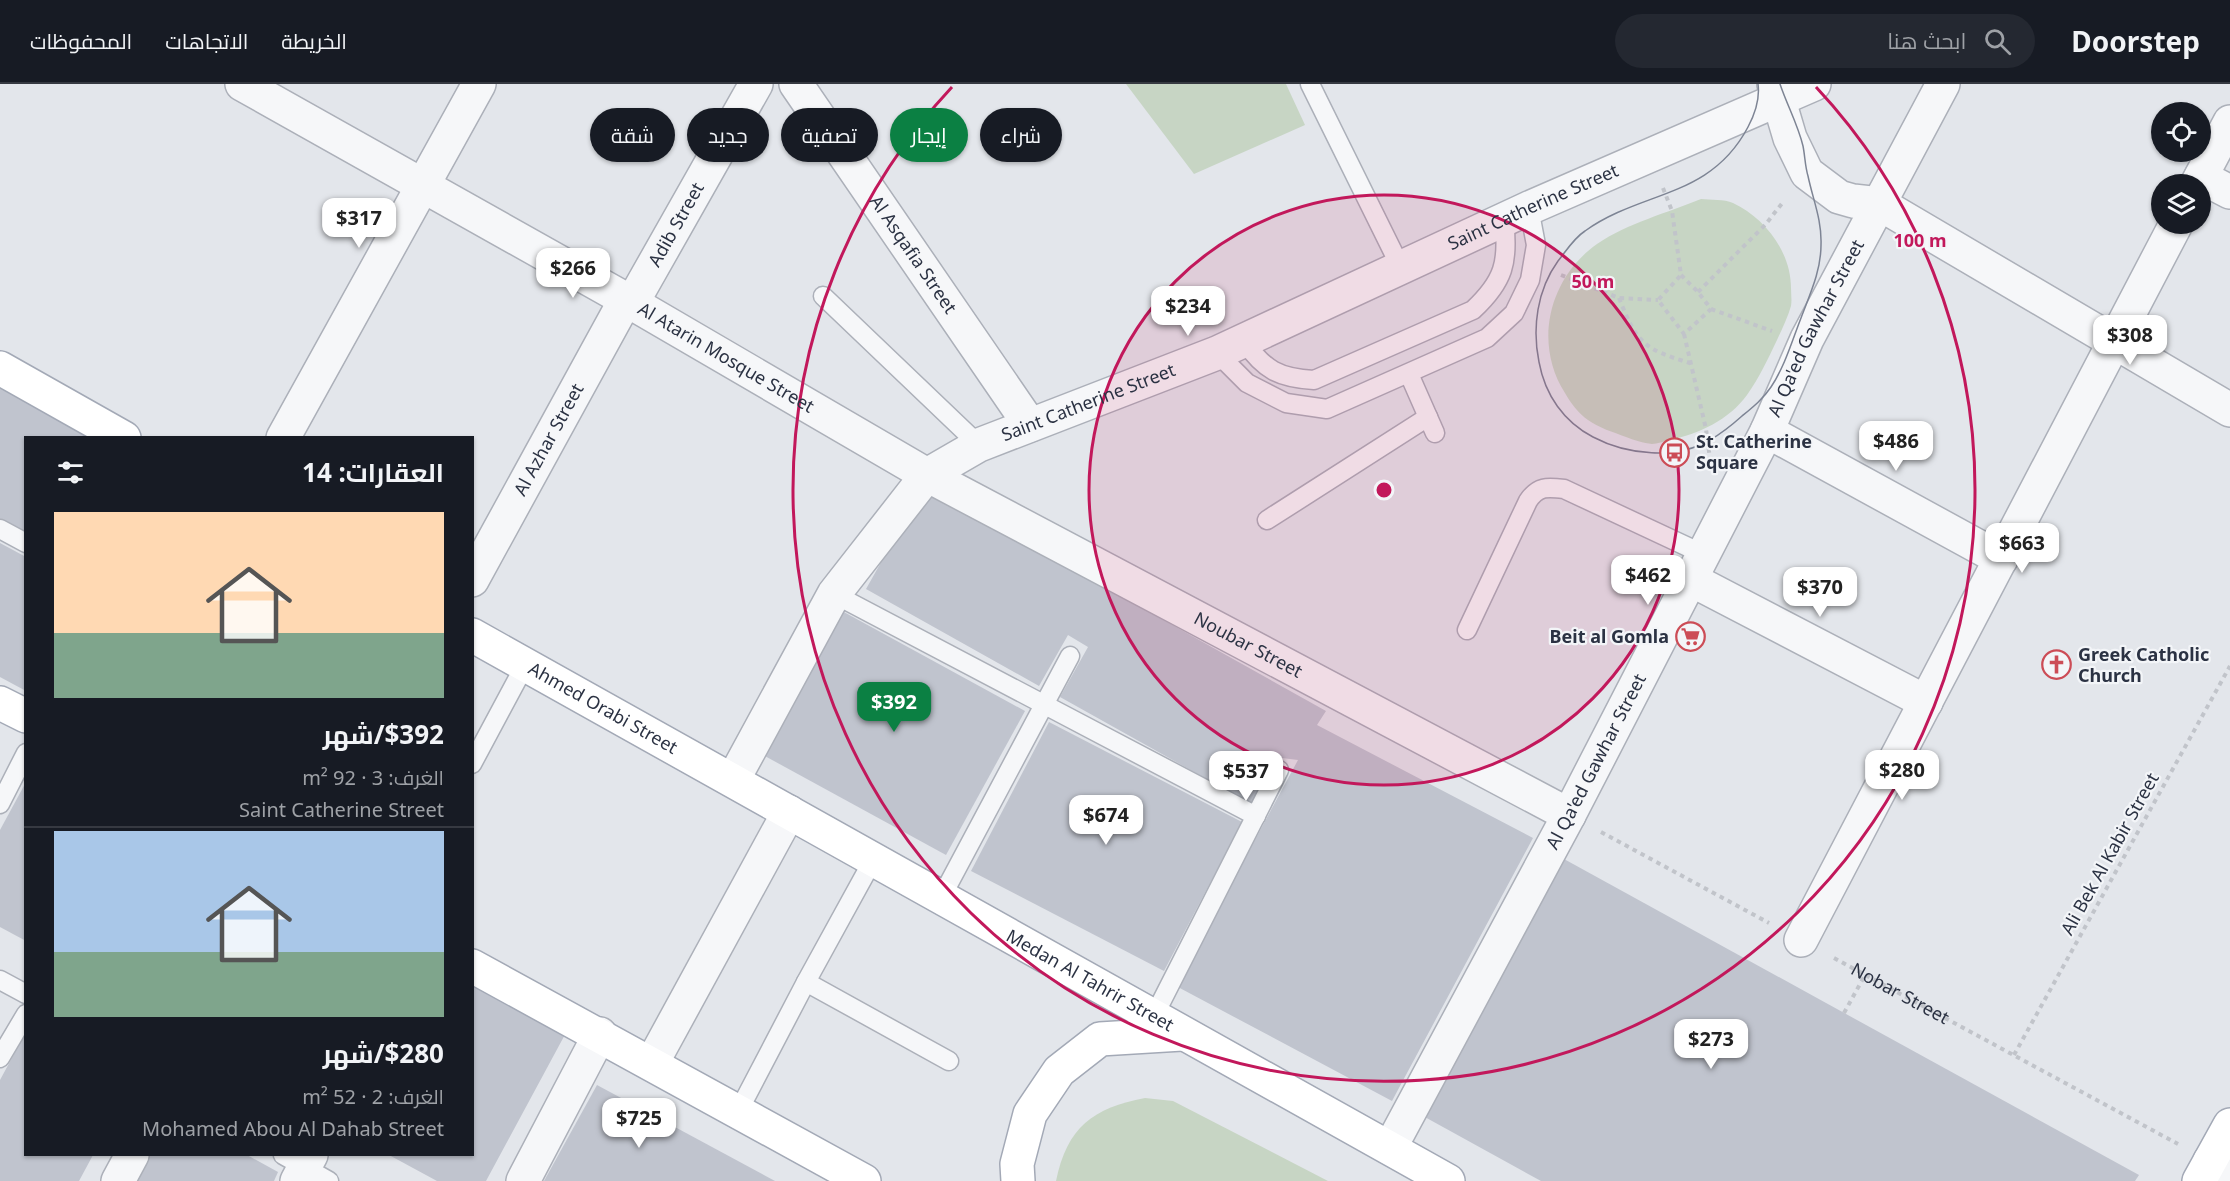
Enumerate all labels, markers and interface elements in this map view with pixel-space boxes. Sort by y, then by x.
search box [1615,14,2035,68]
text: Doorstep [2071,22,2200,60]
text: ابحث هنا [1887,25,1966,55]
icon: search [1981,25,2014,58]
text: المحفوظات [30,27,132,55]
text: الاتجاهات [165,27,248,55]
text: الخريطة [281,27,347,55]
map controls [2151,102,2211,234]
button: locate [2151,102,2211,162]
chip: شقة [590,108,675,162]
chip: جديد [687,108,769,162]
chip: تصفية [781,108,878,162]
chip: إيجار [890,108,968,162]
chip: شراء [980,108,1062,162]
street label: Saint Catherine Street [1444,157,1622,255]
button: layers [2151,174,2211,234]
street label: Adib Street [642,177,709,271]
street label: Al Asqafia Street [865,190,963,318]
pin: $317 [323,198,395,249]
text: $317 [336,204,382,231]
text: 100 m [1893,228,1947,252]
street label: Al Qa'ed Gawhar Street [1762,235,1869,420]
pin: $266 [537,248,609,299]
text: $266 [550,254,596,281]
text: 50 m [1572,269,1614,293]
pin: $234 [1152,286,1224,337]
text: $234 [1165,292,1211,319]
street label: Al Atarin Mosque Street [634,296,819,418]
pin: $308 [2094,315,2166,366]
text: $308 [2107,321,2153,348]
street label: Saint Catherine Street [998,357,1179,446]
street label: Al Azhar Street [508,378,589,500]
pin: $486 [1860,421,1932,472]
text: $486 [1873,427,1919,454]
place label: St. Catherine Square [1696,429,1812,474]
bus stop icon: St. Catherine Square [1659,436,1691,468]
text: العقارات: 14 [302,454,444,490]
icon: filters [54,456,87,489]
centre of rings [1374,480,1394,500]
pin: $663 [1986,523,2058,574]
text: $663 [1999,529,2045,556]
icon: home [195,551,303,659]
pin: $462 [1612,555,1684,606]
text: $462 [1625,561,1671,588]
pin: $370 [1784,567,1856,618]
text: $370 [1797,573,1843,600]
street label: Noubar Street [1190,606,1307,683]
supermarket icon: Beit al Gomla [1674,621,1706,653]
place label: Beit al Gomla [1550,624,1669,648]
place label: Greek Catholic Church [2078,642,2209,687]
church icon: Greek Catholic Church [2041,649,2073,681]
street label: Ahmed Orabi Street [525,656,683,759]
street label: Al Qa'ed Gawhar Street [1540,669,1651,853]
pin: $392 [858,682,930,733]
text: $392 [871,688,917,715]
text: $392/شهر [323,716,444,752]
pin: $280 [1866,750,1938,801]
pin: $537 [1210,751,1282,802]
text: $280 [1879,756,1925,783]
text: $537 [1223,757,1269,784]
text: الغرف: 3 · 92 m² [302,764,444,791]
street label: Ali Bek Al Kabir Street [2055,768,2164,939]
pin: $674 [1070,795,1142,846]
text: Saint Catherine Street [239,796,444,823]
text: $674 [1083,801,1129,828]
icon: home [195,870,303,978]
street label: Medan Al Tahrir Street [1002,923,1179,1037]
street label: Nobar Street [1847,957,1954,1029]
pin: $273 [1675,1019,1747,1070]
text: $273 [1688,1025,1734,1052]
text: $280/شهر [323,1035,444,1071]
text: الغرف: 2 · 52 m² [302,1083,444,1110]
pin: $725 [603,1098,675,1149]
text: $725 [616,1104,662,1131]
text: Mohamed Abou Al Dahab Street [142,1115,444,1142]

